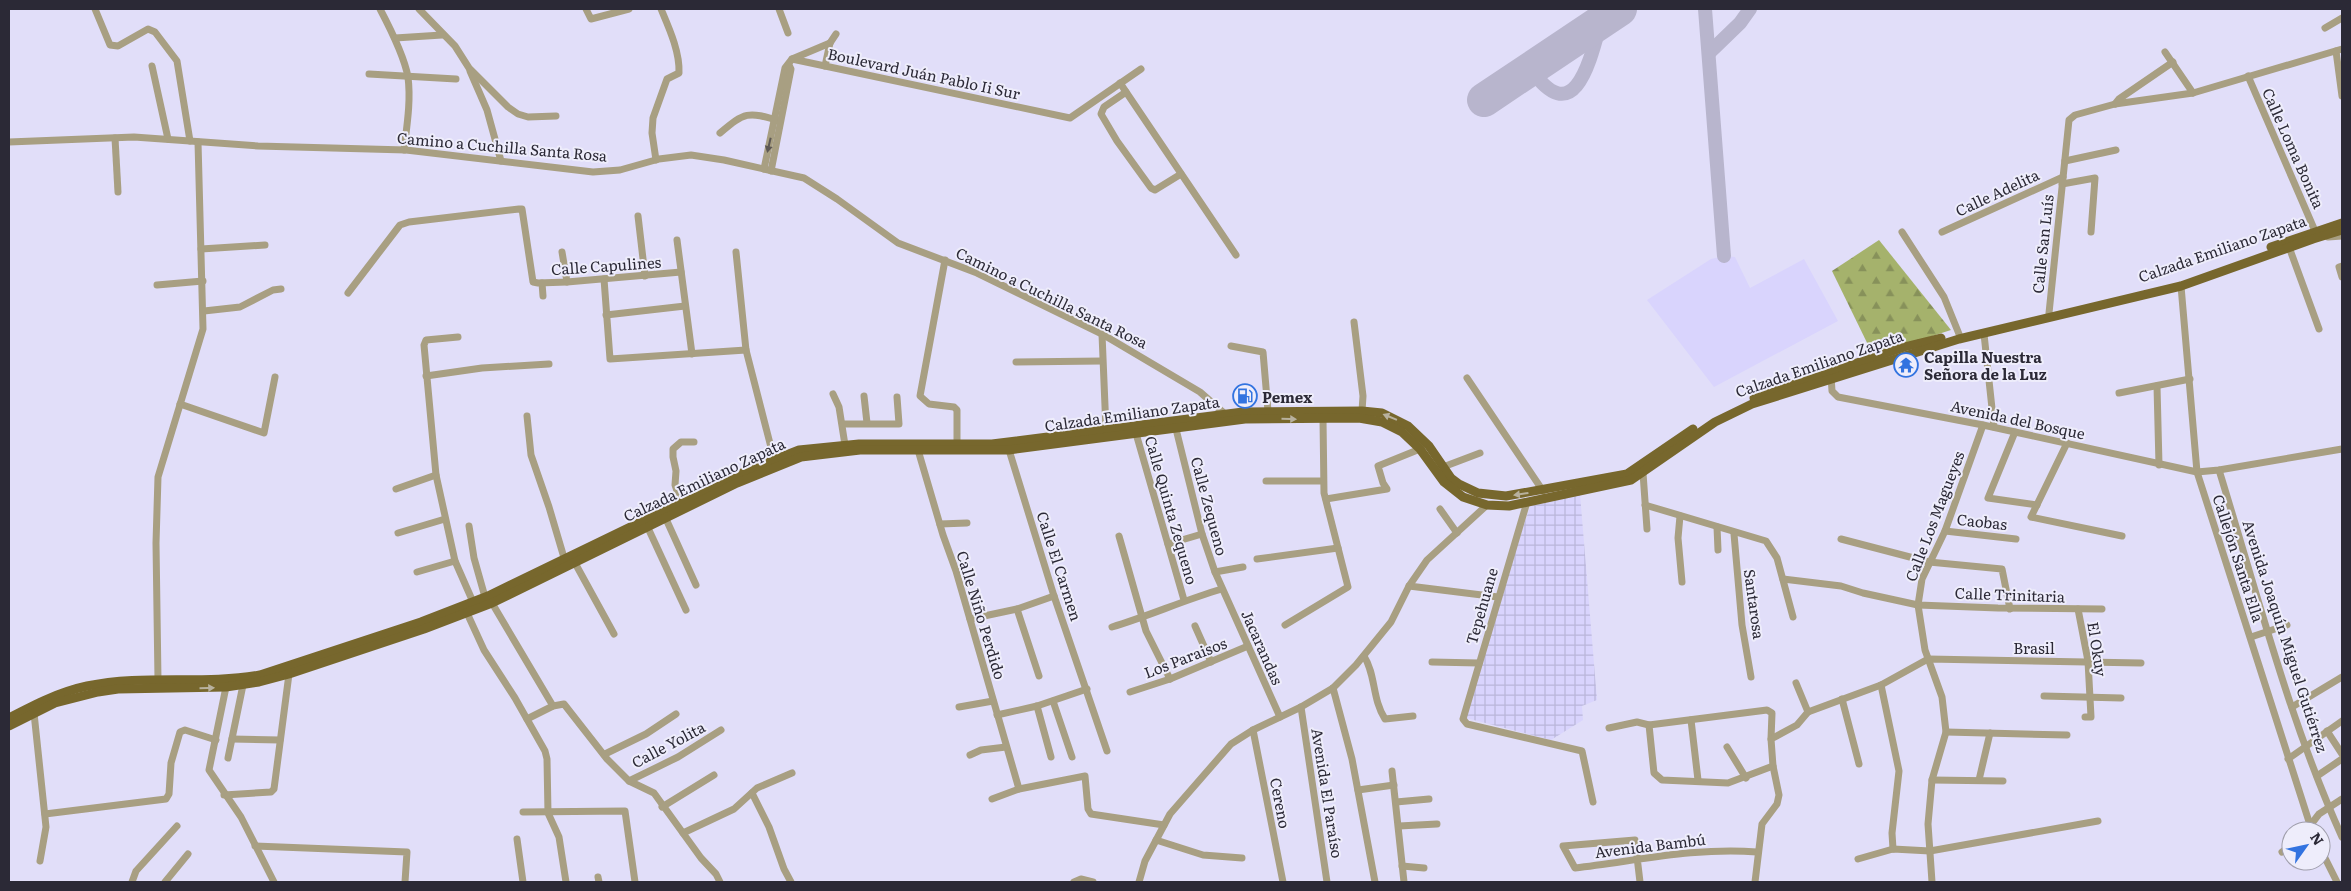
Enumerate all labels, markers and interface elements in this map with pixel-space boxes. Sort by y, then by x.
street label: Boulevard Juán Pablo Ii Sur [826,41,1022,105]
street label: Calle Loma Bonita [2257,84,2331,213]
street label: Camino a Cuchilla Santa Rosa [396,125,609,167]
one-way arrow [765,138,773,153]
street label: Calle Adelita [1951,162,2044,221]
street label: Calle San Luís [2025,193,2059,295]
street label: Calzada Emiliano Zapata [2135,208,2310,288]
street label: Camino a Cuchilla Santa Rosa [952,240,1153,354]
street label: Calle Capulines [550,250,662,280]
street label: Calzada Emiliano Zapata [1732,323,1907,403]
place label: Capilla Nuestra Señora de la Luz [1924,345,2047,385]
temple icon: Capilla Nuestra Señora de la Luz [1893,352,1919,378]
fuel station icon: Pemex [1232,383,1258,409]
place label: Pemex [1262,385,1312,408]
street label: Calzada Emiliano Zapata [1043,389,1222,437]
street label: Avenida del Bosque [1949,394,2088,445]
one-way arrow [1383,412,1397,420]
one-way arrow [1282,415,1298,423]
street label: Calzada Emiliano Zapata [619,431,790,527]
street label: Calle Quinta Zequeno [1140,433,1204,587]
street label: Calle Los Magueyes [1899,447,1970,584]
street label: Calle Zequeno [1186,454,1234,558]
one-way arrow [1513,490,1529,498]
street label: Callejón Santa Ella [2207,491,2271,626]
street label: Caobas [1956,507,2009,535]
street label: Calle El Carmen [1031,508,1089,624]
street label: Avenida Joaquín Miguel Gutiérrez [2237,517,2335,755]
street label: Calle Niño Perdido [951,548,1013,682]
street label: Tepehuane [1459,565,1503,647]
street label: Santarosa [1739,568,1771,641]
street label: Calle Trinitaria [1954,581,2066,607]
street label: Jacarandas [1236,606,1290,688]
street label: El Okuy [2082,620,2114,679]
street label: Los Paraisos [1140,631,1230,683]
street label: Brasil [2013,636,2055,659]
one-way arrow [200,683,216,691]
street label: Calle Yolita [627,715,710,773]
street label: Avenida El Paraíso [1306,726,1350,860]
street label: Cereno [1265,776,1297,831]
north arrow [2281,821,2331,871]
street label: Avenida Bambú [1593,827,1707,863]
text: N [2306,828,2329,849]

